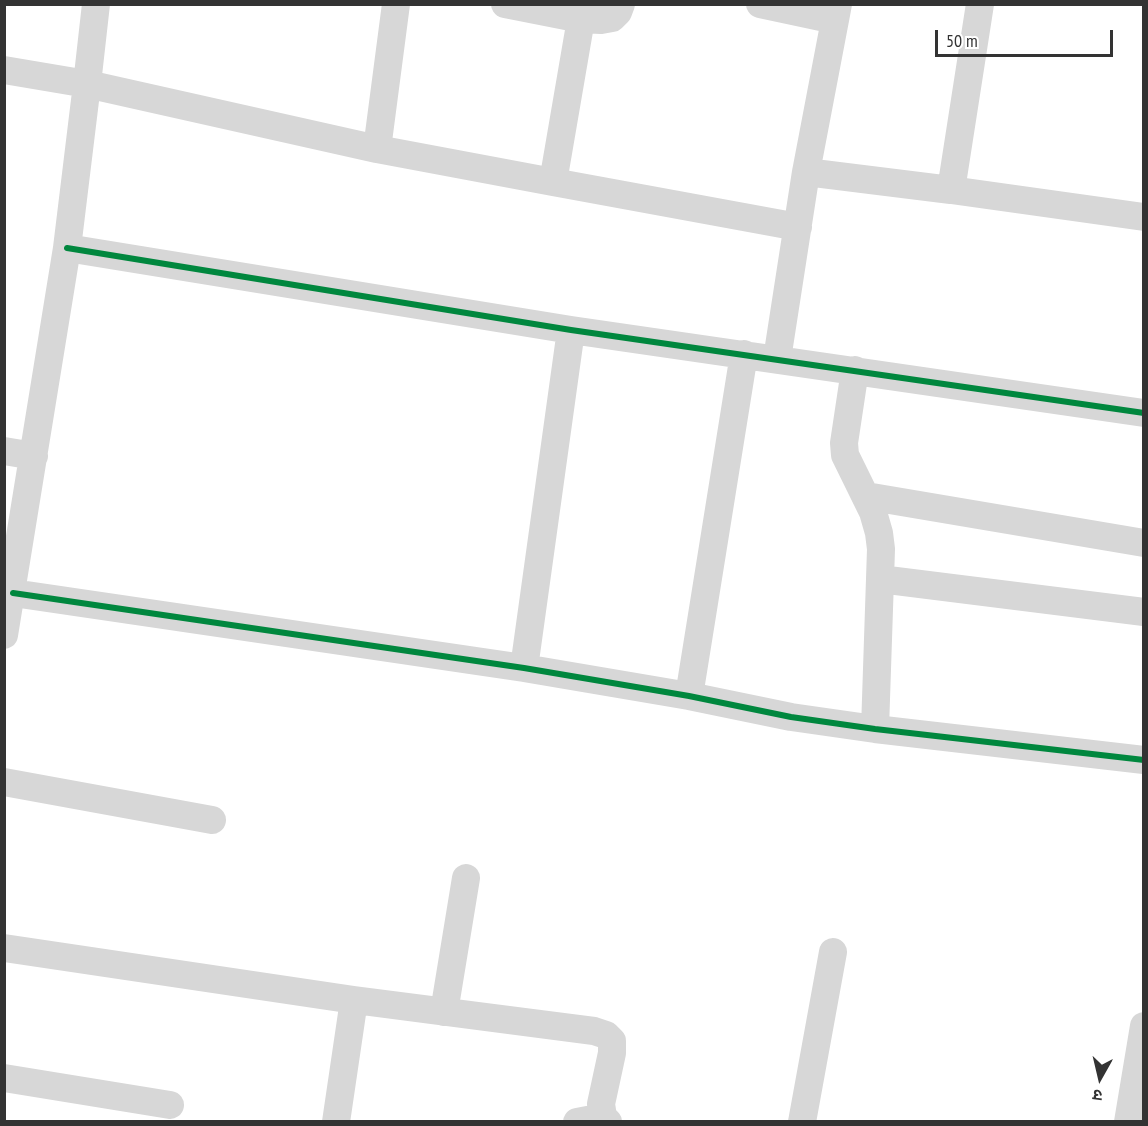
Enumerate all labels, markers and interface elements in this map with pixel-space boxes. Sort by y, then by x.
scale bar [938,18,1116,56]
text: 50 m [946,29,978,52]
north arrow [1070,1048,1130,1108]
text: उ [1091,1085,1104,1106]

